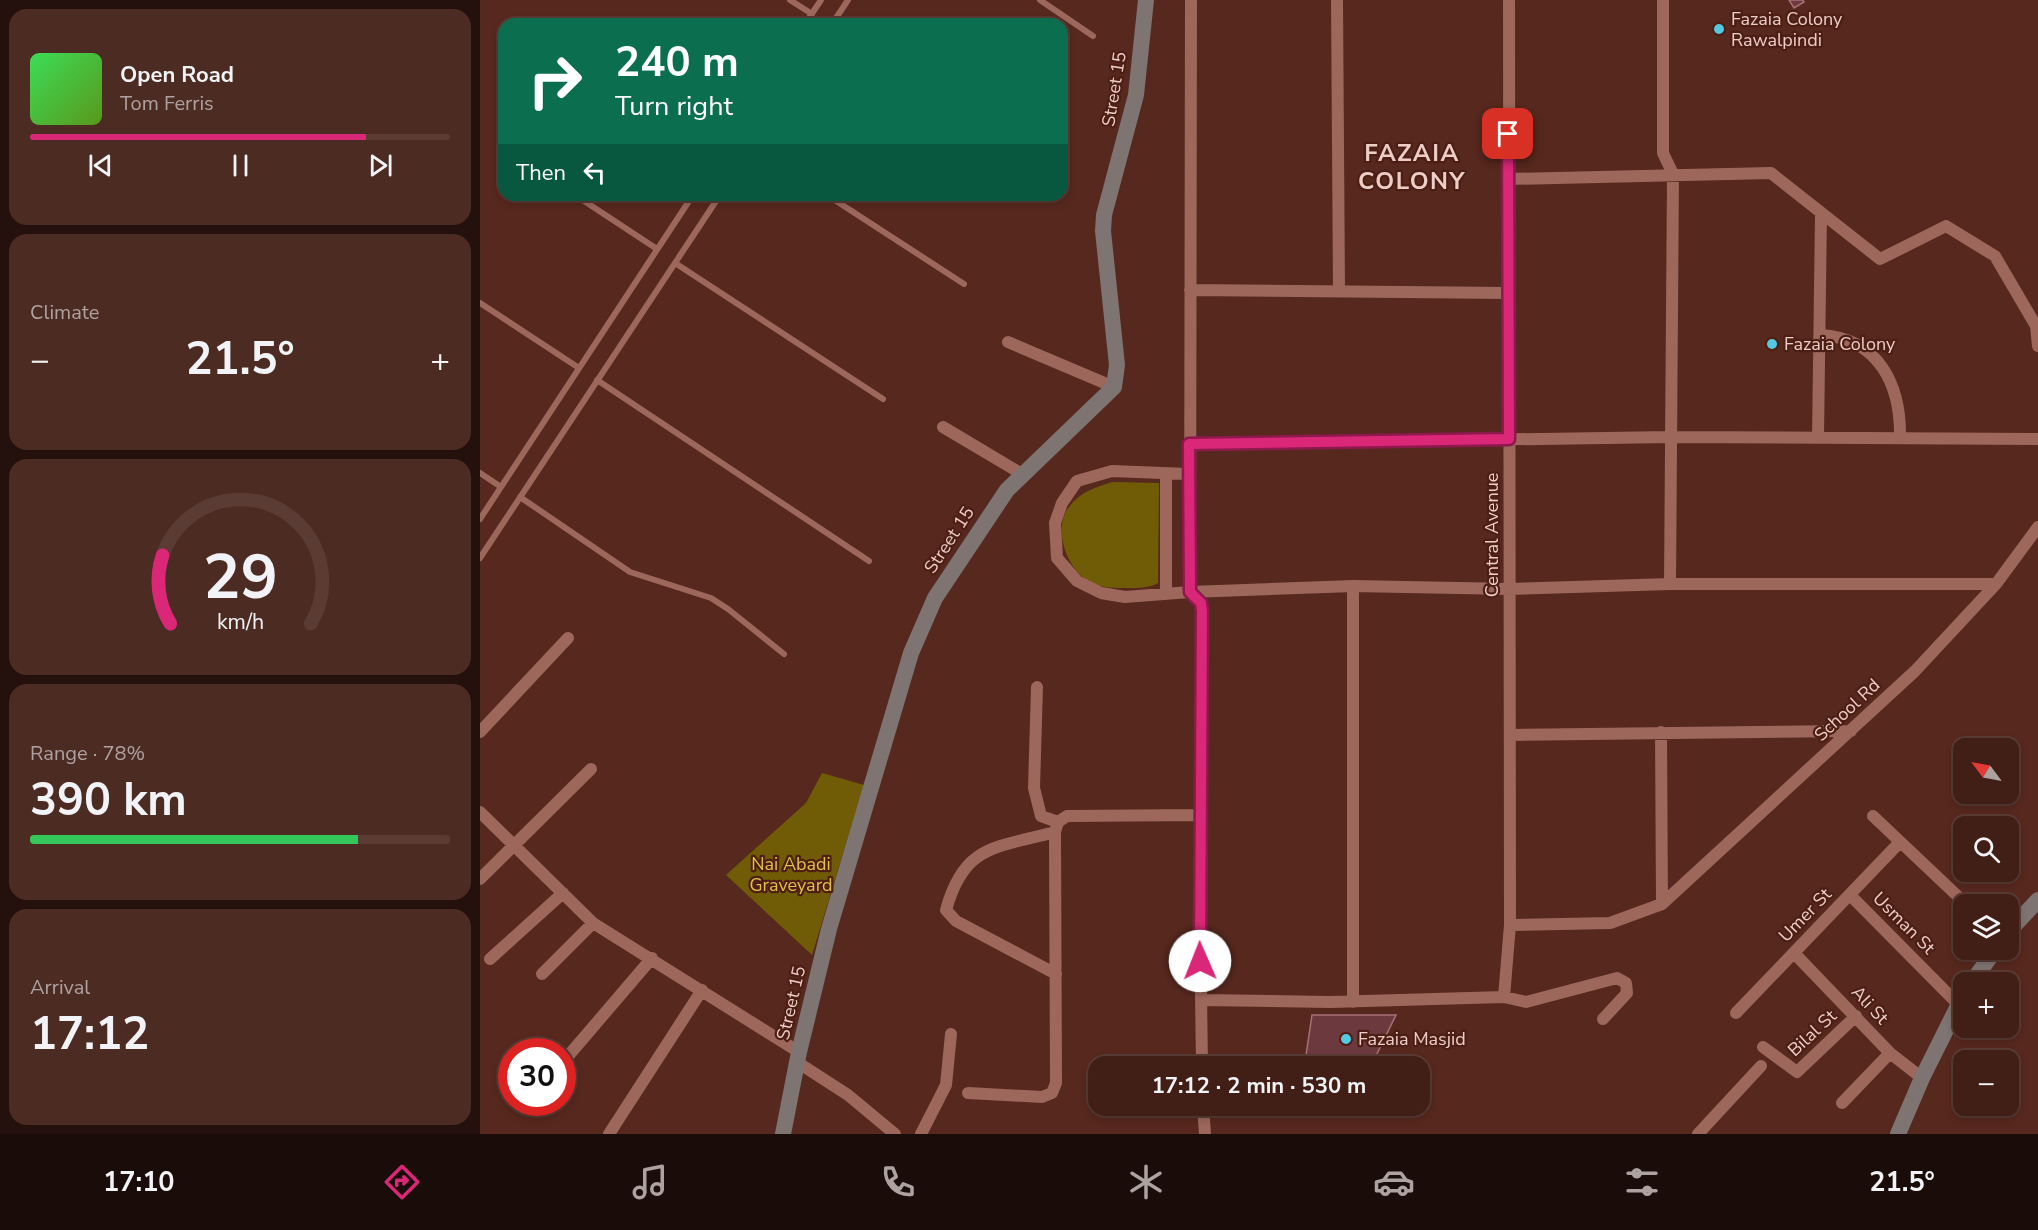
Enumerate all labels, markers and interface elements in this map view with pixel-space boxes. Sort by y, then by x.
place label: Fazaia Colony Rawalpindi [1731,7,1843,52]
marker: Fazaia Colony Rawalpindi [1712,22,1726,36]
text: 240 m [615,34,739,91]
icon: right [516,42,594,120]
street label: Street 15 [1096,50,1132,128]
text: Open Road [120,60,234,90]
text: Turn right [615,88,733,125]
text: Tom Ferris [120,90,214,117]
pin [1482,108,1533,159]
icon: arrive [1491,117,1524,150]
district label: FAZAIA COLONY [1358,137,1466,197]
icon: previous [84,149,117,182]
icon: pause [224,149,257,182]
icon: next [364,149,397,182]
icon: left [578,156,611,189]
text: Then [516,158,566,188]
text: Climate [30,299,99,326]
text: 21.5° [185,329,295,390]
place label: Fazaia Colony [1784,332,1896,356]
marker: Fazaia Colony [1765,337,1779,351]
text: − [30,338,50,383]
text: + [430,338,450,383]
street label: Central Avenue [1480,473,1504,597]
street label: Street 15 [918,502,980,578]
text: 29 [203,535,277,620]
text: km/h [216,607,264,637]
street label: School Rd [1809,673,1885,747]
north arrow [1953,738,2019,804]
map controls [1953,738,2019,1116]
text: Range · 78% [30,740,145,767]
text: 390 km [30,770,187,831]
button: search [1953,816,2019,882]
park label: Nai Abadi Graveyard [750,852,832,897]
street label: Umer St [1773,882,1837,947]
street label: Usman St [1868,887,1941,960]
button: layers [1953,894,2019,960]
position arrow [1168,929,1232,993]
street label: Street 15 [771,964,811,1042]
button: + [1953,972,2019,1038]
text: Arrival [30,974,90,1001]
street label: Ali St [1846,981,1894,1030]
text: 17:12 [30,1004,149,1065]
street label: Bilal St [1782,1004,1842,1062]
place label: Fazaia Masjid [1358,1027,1466,1051]
marker: Fazaia Masjid [1339,1032,1353,1046]
speed limit sign: 30 [498,1038,576,1116]
button: − [1953,1050,2019,1116]
text: 17:12 · 2 min · 530 m [1152,1071,1366,1101]
icon: directions [381,1161,423,1203]
icon: music [629,1161,671,1203]
icon: phone [877,1161,919,1203]
icon: climate [1125,1161,1167,1203]
icon: car [1373,1161,1415,1203]
icon: filters [1621,1161,1663,1203]
text: 17:10 [103,1164,175,1201]
text: 21.5° [1869,1164,1935,1201]

